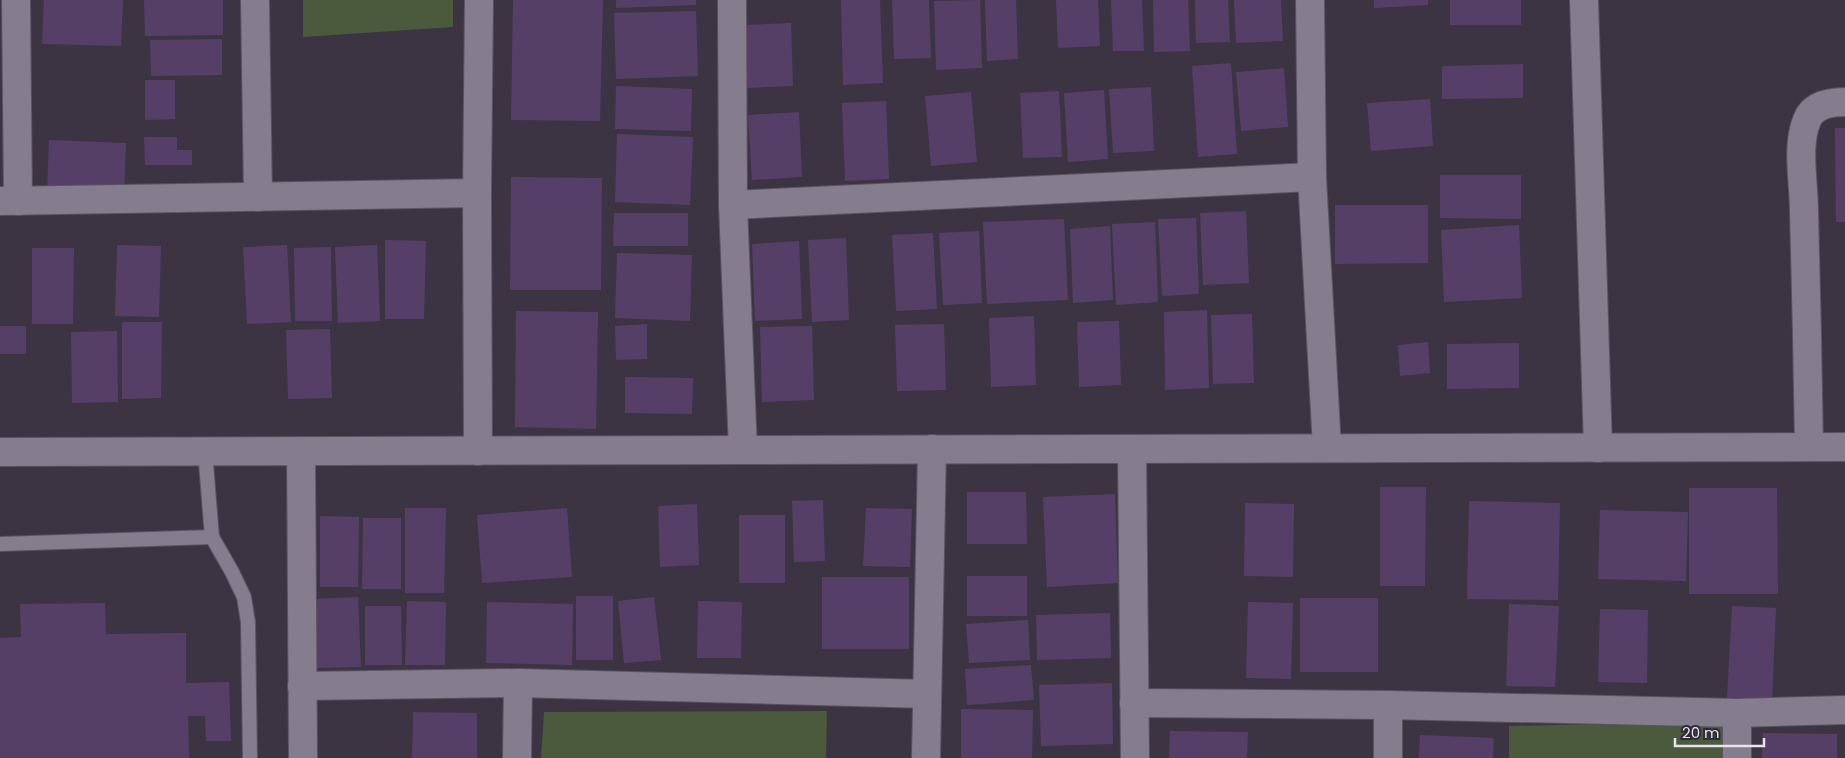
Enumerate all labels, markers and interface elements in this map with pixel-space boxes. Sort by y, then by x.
scale bar [1675,716,1764,748]
text: 20 m [1682,722,1720,743]

